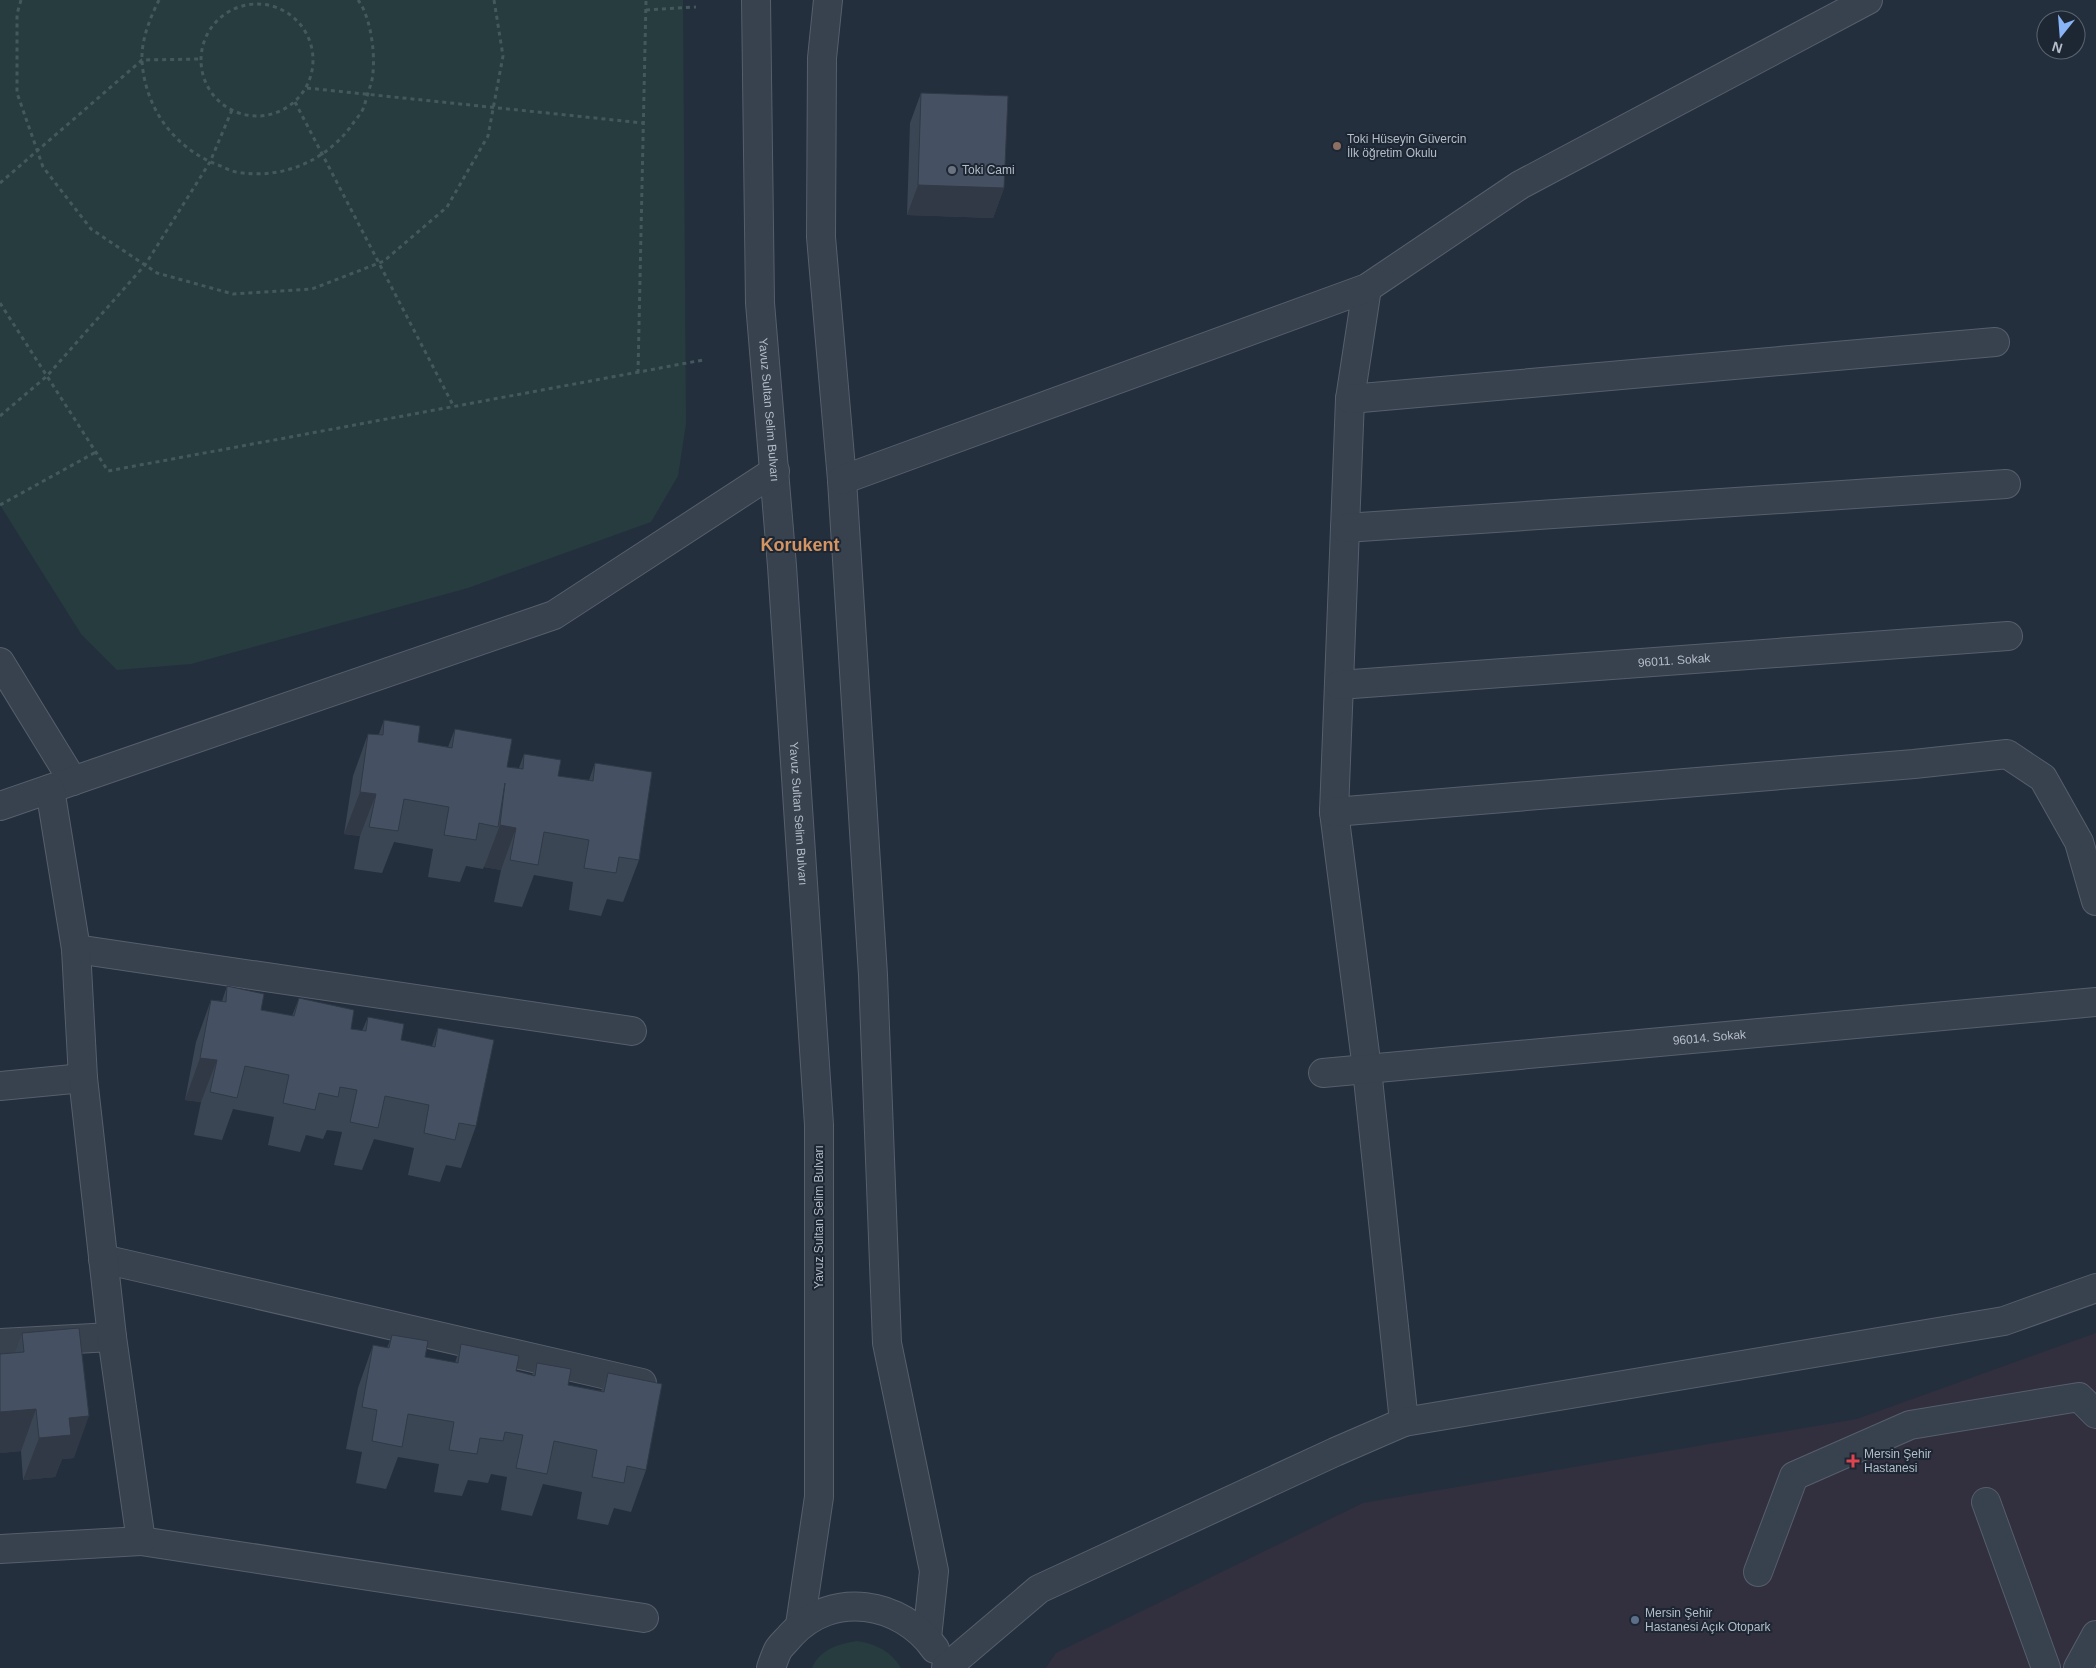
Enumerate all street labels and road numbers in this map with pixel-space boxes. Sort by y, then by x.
street label: Yavuz Sultan Selim Bulvarı [756,337,782,482]
street label: 96011. Sokak [1637,651,1712,670]
street label: Yavuz Sultan Selim Bulvarı [787,741,810,886]
street label: 96014. Sokak [1672,1027,1748,1048]
street label: Yavuz Sultan Selim Bulvarı [812,1145,826,1289]

